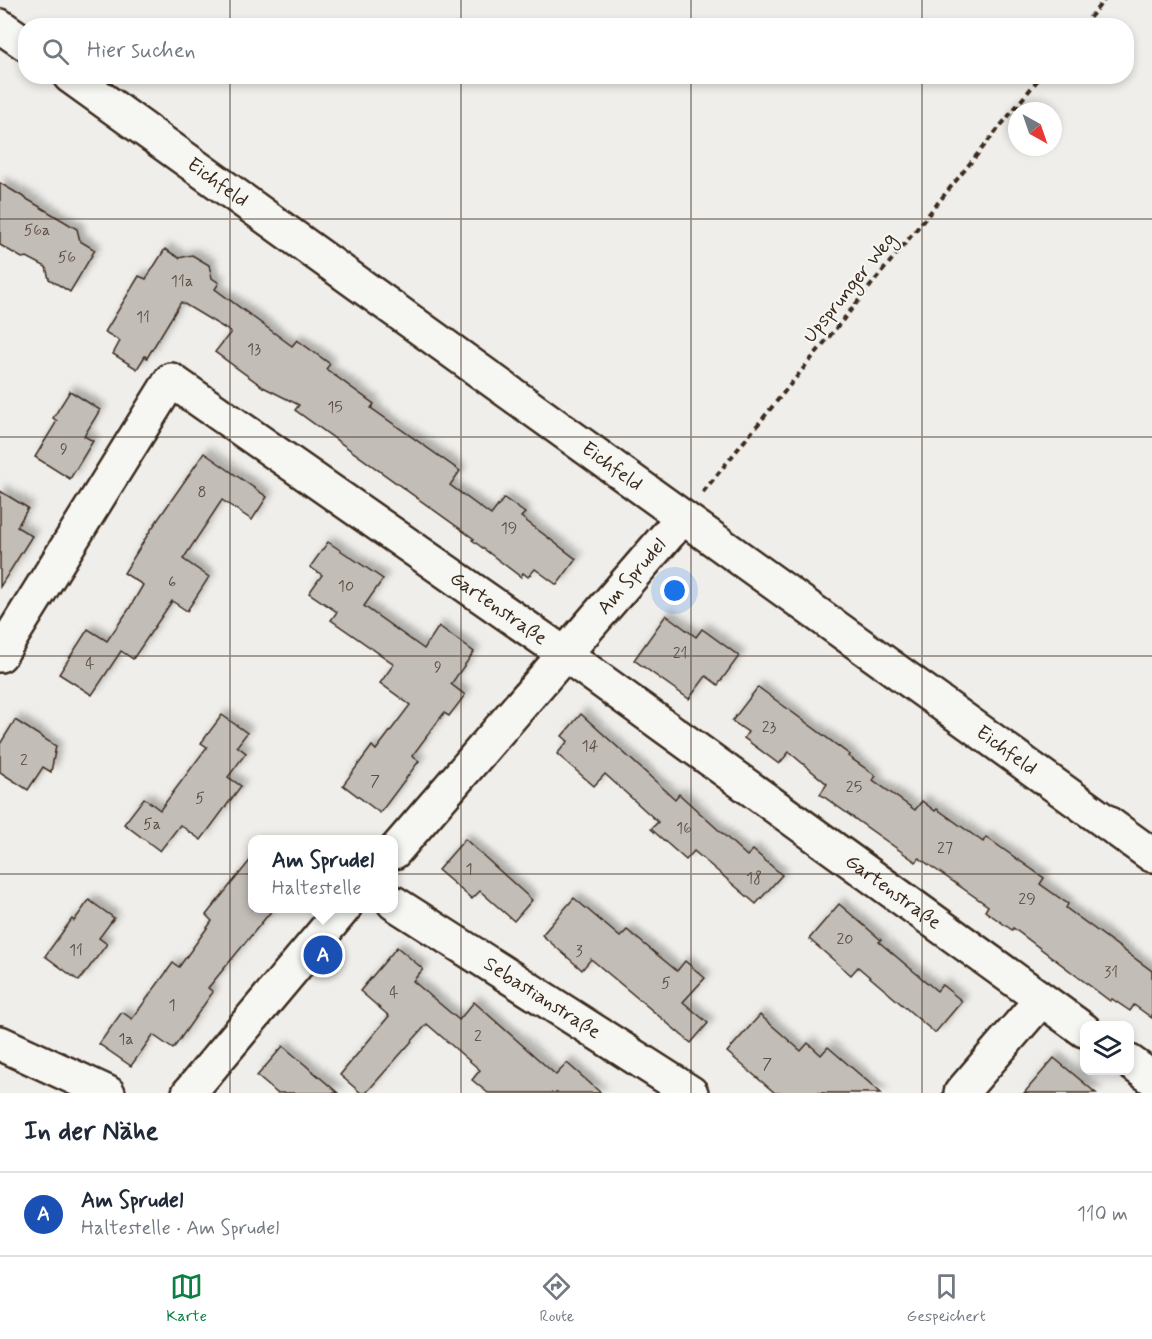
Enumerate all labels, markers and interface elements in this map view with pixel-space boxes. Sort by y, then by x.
search box [18,18,1134,84]
icon: search [39,35,72,68]
text: Hier suchen [87,37,196,65]
north arrow [1008,102,1062,156]
street label: Eichfeld [182,151,254,214]
house number: 56a [24,220,50,241]
street label: Upsprunger Weg [797,227,904,350]
house number: 56 [58,247,76,268]
house number: 11a [171,271,193,292]
house number: 11 [136,307,150,328]
house number: 13 [247,339,261,360]
house number: 15 [327,397,343,418]
street label: Eichfeld [576,435,648,498]
house number: 9 [60,439,68,460]
house number: 8 [197,482,207,503]
house number: 19 [501,518,517,539]
street label: Am Sprudel [591,532,672,620]
street label: Gartenstraße [445,565,553,652]
house number: 6 [168,572,176,593]
house number: 10 [338,576,354,597]
your location [660,576,689,605]
house number: 21 [673,643,687,664]
house number: 4 [85,653,95,674]
house number: 9 [434,657,442,678]
house number: 23 [762,717,777,738]
street label: Eichfeld [971,719,1043,781]
house number: 14 [582,736,599,757]
house number: 2 [20,750,28,771]
house number: 7 [370,771,380,792]
house number: 25 [846,777,862,798]
house number: 5 [195,788,205,809]
house number: 5a [143,814,161,835]
house number: 16 [676,818,692,839]
popup [248,835,398,913]
house number: 27 [937,838,953,859]
text: Am Sprudel [272,847,374,875]
street label: Gartenstraße [839,848,947,936]
house number: 1 [465,859,473,880]
house number: 18 [746,868,762,889]
text: Haltestelle [272,875,362,902]
house number: 29 [1018,889,1036,910]
house number: 20 [837,929,854,950]
pin: A [304,932,342,978]
house number: 11 [69,940,83,961]
house number: 3 [575,941,583,962]
street label: Sebastianstraße [479,950,606,1045]
house number: 31 [1104,962,1118,983]
house number: 5 [661,973,671,994]
house number: 4 [389,982,399,1003]
house number: 1 [168,995,176,1016]
map controls [1080,1021,1134,1075]
button: layers [1080,1021,1134,1075]
house number: 2 [474,1026,482,1047]
house number: 1a [118,1029,134,1050]
house number: 7 [762,1054,772,1075]
text: In der Nähe [24,1115,158,1149]
text: Am Sprudel [81,1187,183,1215]
text: A [37,1201,50,1228]
text: 110 m [1077,1201,1128,1228]
text: Haltestelle · Am Sprudel [81,1215,279,1242]
tab: Karte [166,1270,207,1327]
tab: Route [539,1270,574,1327]
tab: Gespeichert [907,1270,986,1327]

